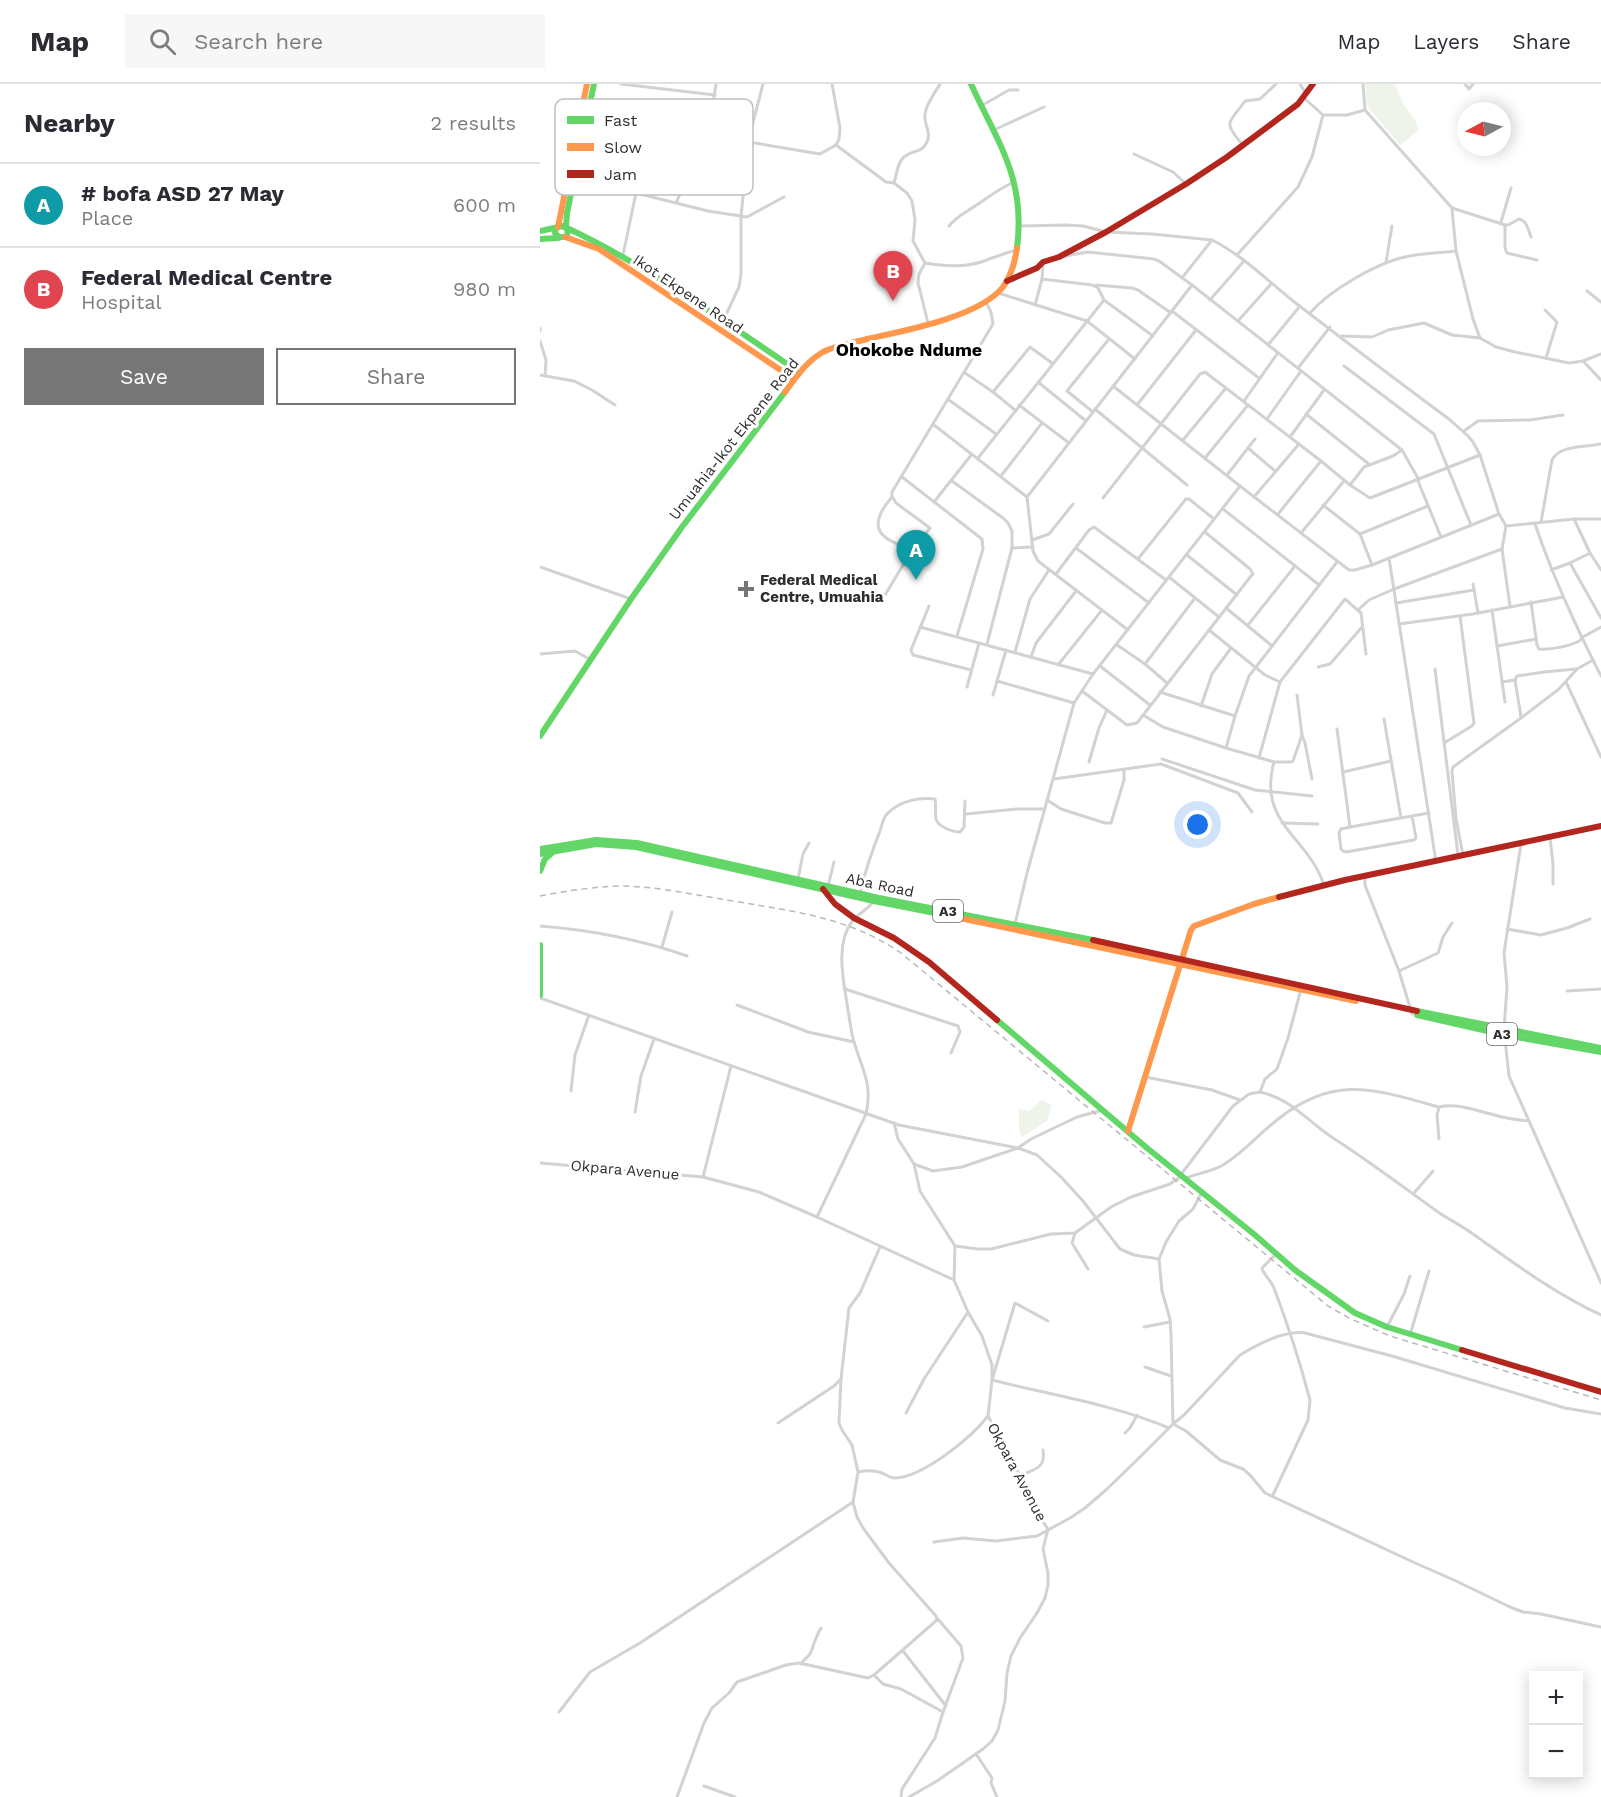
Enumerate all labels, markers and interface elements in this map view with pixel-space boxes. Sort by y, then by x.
search box [125,14,545,68]
text: Map [30,25,89,58]
icon: search [146,25,179,58]
text: Search here [194,29,323,54]
text: Map [1337,29,1380,54]
text: Layers [1413,29,1479,54]
text: Share [1512,29,1571,54]
legend [555,99,753,195]
north arrow [1457,102,1511,156]
text: Nearby [24,108,115,138]
text: 2 results [431,111,516,135]
text: Fast [604,111,637,130]
text: Slow [604,138,642,157]
text: Jam [604,165,637,184]
text: # bofa ASD 27 May [81,181,284,206]
text: A [37,193,50,217]
text: 600 m [453,193,516,217]
text: Place [81,206,133,230]
street label: Ikot Ekpene Road [630,251,746,337]
pin: B [874,252,912,301]
text: Federal Medical Centre [81,265,332,290]
text: B [37,277,50,301]
text: 980 m [453,277,516,301]
text: Hospital [81,290,162,314]
district label: Ohokobe Ndume [836,339,982,360]
button: Save [24,348,264,405]
button: Share [276,348,516,405]
street label: Umuahia-Ikot Ekpene Road [665,354,803,524]
pin: A [896,530,935,580]
place label: Federal Medical Centre, Umuahia [760,571,884,606]
marker: Federal Medical Centre, Umuahia [737,580,755,598]
your location [1183,810,1212,839]
street label: Aba Road [844,869,916,901]
road number: A3 [933,900,963,922]
road number: A3 [1487,1023,1517,1045]
street label: Okpara Avenue [570,1156,680,1184]
street label: Okpara Avenue [983,1420,1051,1524]
map controls [1529,1671,1583,1779]
button: + [1529,1671,1583,1725]
button: − [1529,1725,1583,1779]

